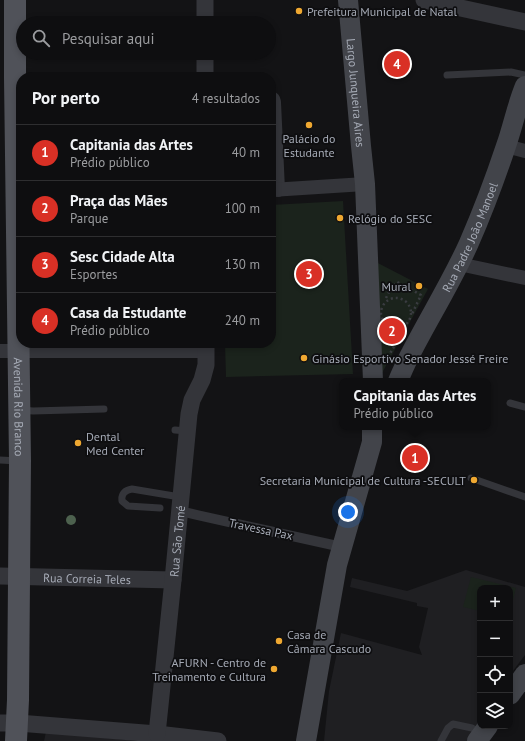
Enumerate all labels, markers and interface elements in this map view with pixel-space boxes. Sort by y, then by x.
place label: Prefeitura Municipal de Natal [307,4,458,19]
marker: Prefeitura Municipal de Natal [294,6,304,16]
search box [16,16,276,60]
icon: search [30,27,52,49]
text: Pesquisar aqui [62,29,154,48]
street label: Largo Junqueira Aires [344,38,369,148]
pin: 4 [384,49,410,79]
text: Por perto [32,87,100,109]
text: 4 resultados [192,90,260,107]
marker: Palácio do Estudante [304,120,314,130]
place label: Palácio do Estudante [283,131,335,160]
text: Capitania das Artes [70,135,193,154]
text: 1 [41,144,49,161]
text: 40 m [232,144,260,161]
text: Prédio público [70,154,150,171]
street label: Rua Padre João Manoel [438,180,500,294]
text: Praça das Mães [70,191,168,210]
text: 2 [41,200,49,217]
text: 100 m [225,200,260,217]
text: Parque [70,210,108,227]
place label: Relógio do SESC [348,211,432,226]
marker: Relógio do SESC [335,213,345,223]
text: Sesc Cidade Alta [70,247,175,266]
text: 3 [41,256,49,273]
text: 130 m [225,256,260,273]
pin: 3 [296,259,322,289]
text: Esportes [70,266,118,283]
place label: Mural [382,279,411,294]
marker: Mural [414,281,424,291]
text: Casa da Estudante [70,303,187,322]
text: 4 [41,312,49,329]
text: 240 m [225,312,260,329]
pin: 2 [379,316,405,346]
text: Prédio público [70,322,150,339]
place label: Ginásio Esportivo Senador Jessé Freire [312,351,508,366]
marker: Ginásio Esportivo Senador Jessé Freire [299,353,309,363]
street label: Avenida Rio Branco [11,357,27,457]
popup [339,378,491,430]
text: Capitania das Artes [354,386,476,405]
text: Prédio público [354,405,433,422]
place label: Dental Med Center [86,429,144,458]
marker: Dental Med Center [73,438,83,448]
pin: 1 [402,443,428,473]
place label: Secretaria Municipal de Cultura -SECULT [260,473,466,488]
marker: Secretaria Municipal de Cultura -SECULT [469,475,479,485]
your location [338,502,358,522]
street label: Rua São Tomé [166,505,188,577]
street label: Travessa Pax [228,515,294,543]
street label: Rua Correia Teles [43,569,131,587]
map controls [477,585,513,729]
button: + [477,585,513,621]
button: − [477,621,513,657]
place label: Casa de Câmara Cascudo [287,627,371,656]
marker: Casa de Câmara Cascudo [274,636,284,646]
place label: AFURN - Centro de Treinamento e Cultura [152,655,266,684]
button: locate [477,657,513,693]
marker: AFURN - Centro de Treinamento e Cultura [269,664,279,674]
button: layers [477,693,513,729]

